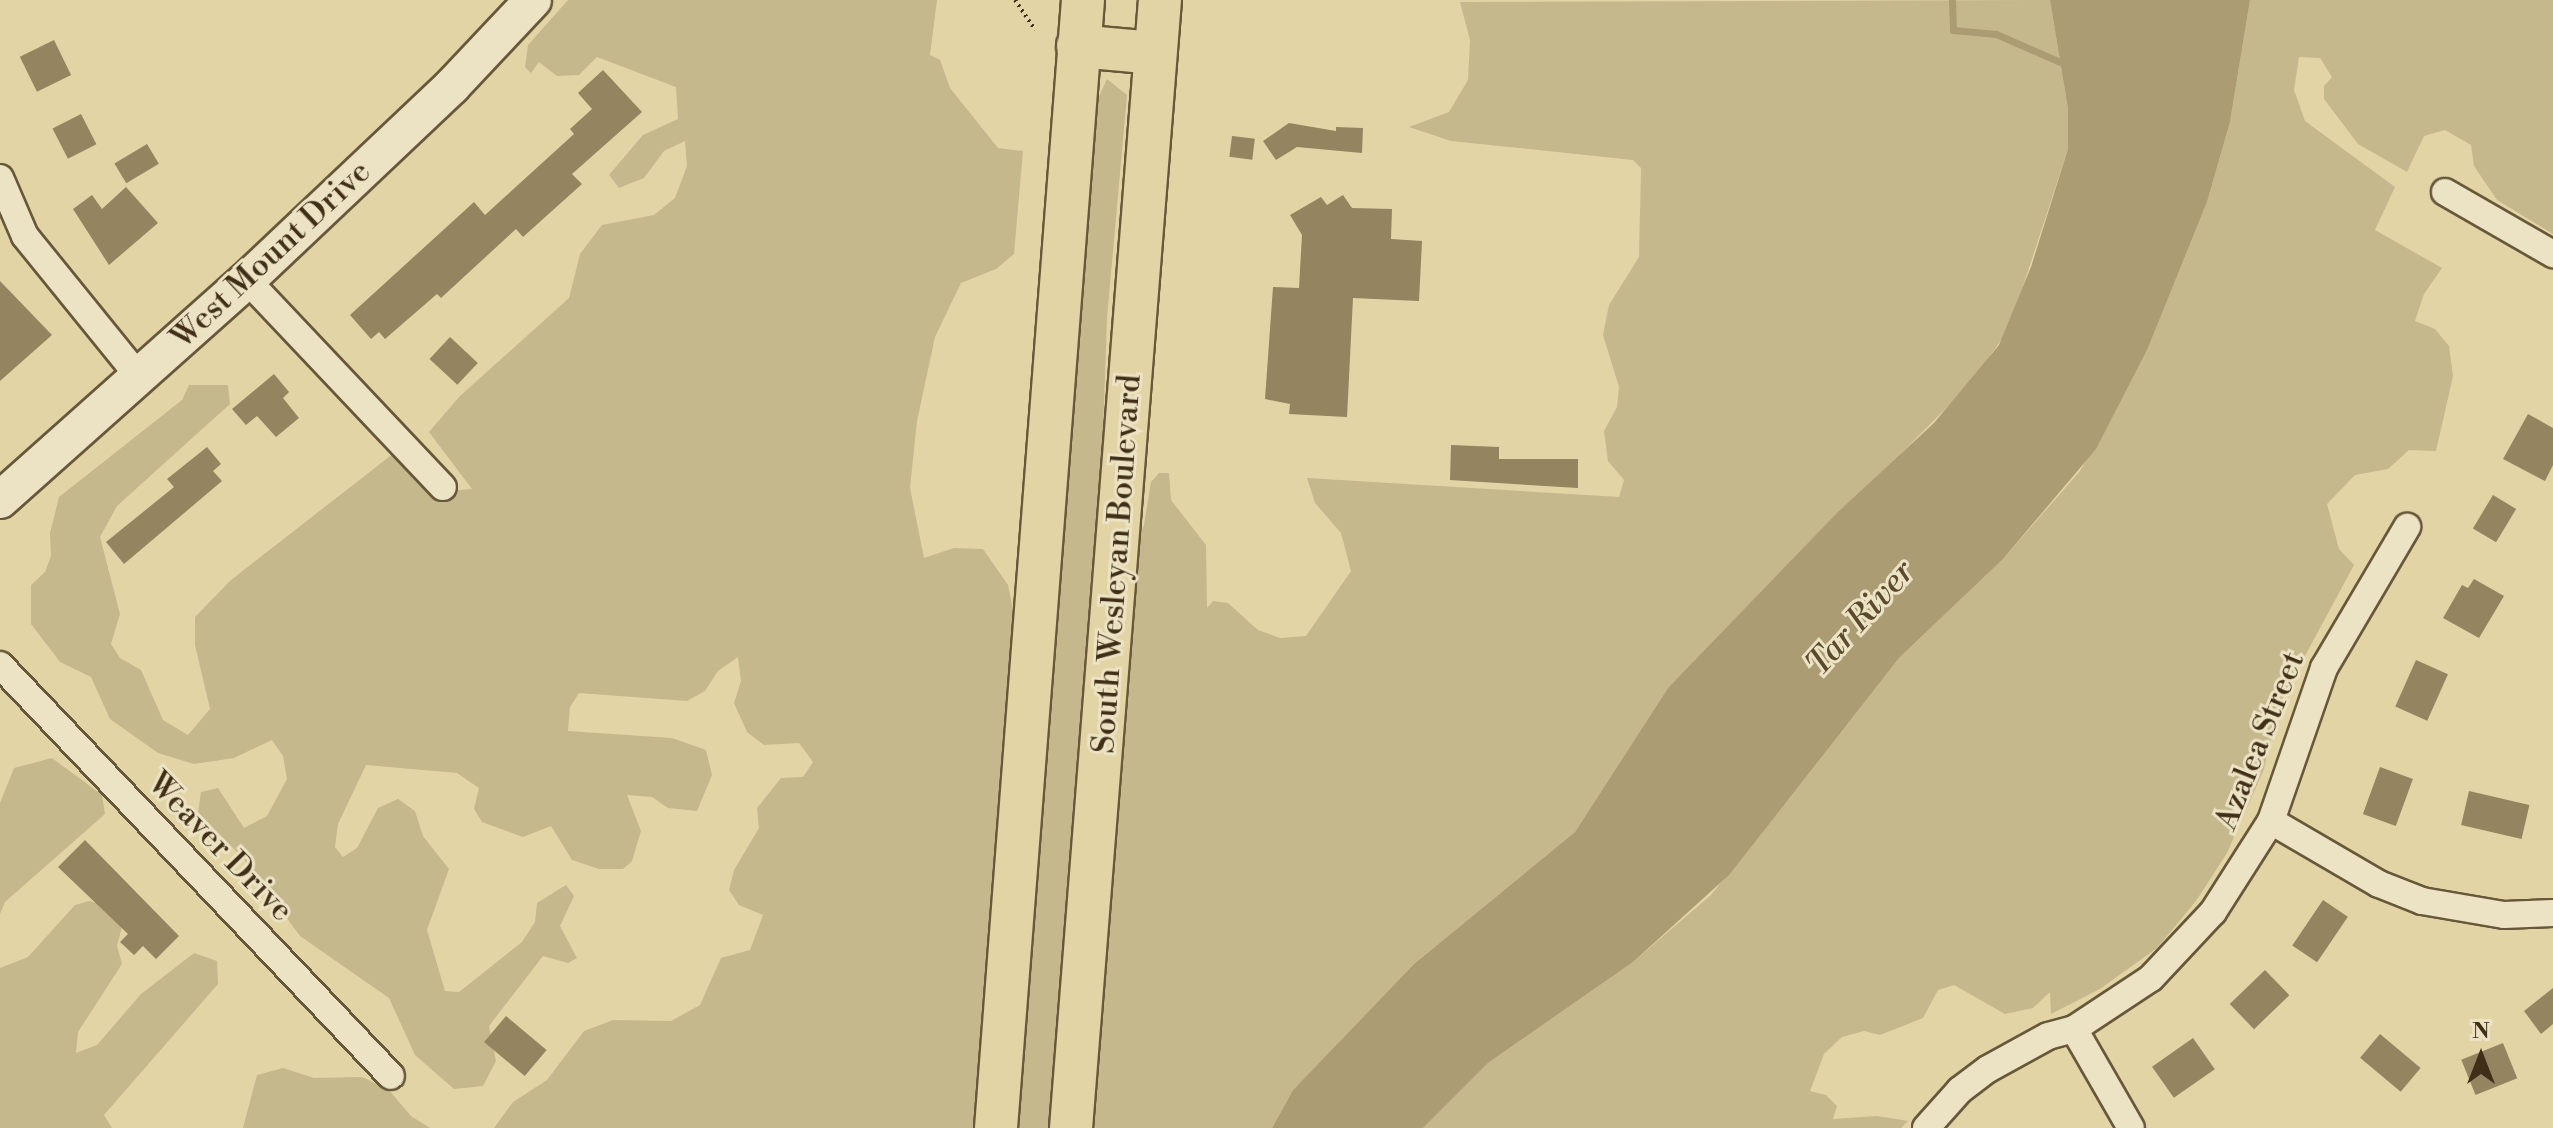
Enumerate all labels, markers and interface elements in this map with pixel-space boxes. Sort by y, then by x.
street label: West Mount Drive [163,153,379,357]
street label: South Wesleyan Boulevard [1085,373,1149,755]
water label: Tar River [1798,553,1924,685]
street label: Azalea Street [2207,646,2313,836]
street label: Weaver Drive [139,764,301,930]
north arrow [2441,1016,2521,1096]
text: N [2472,1018,2490,1045]

